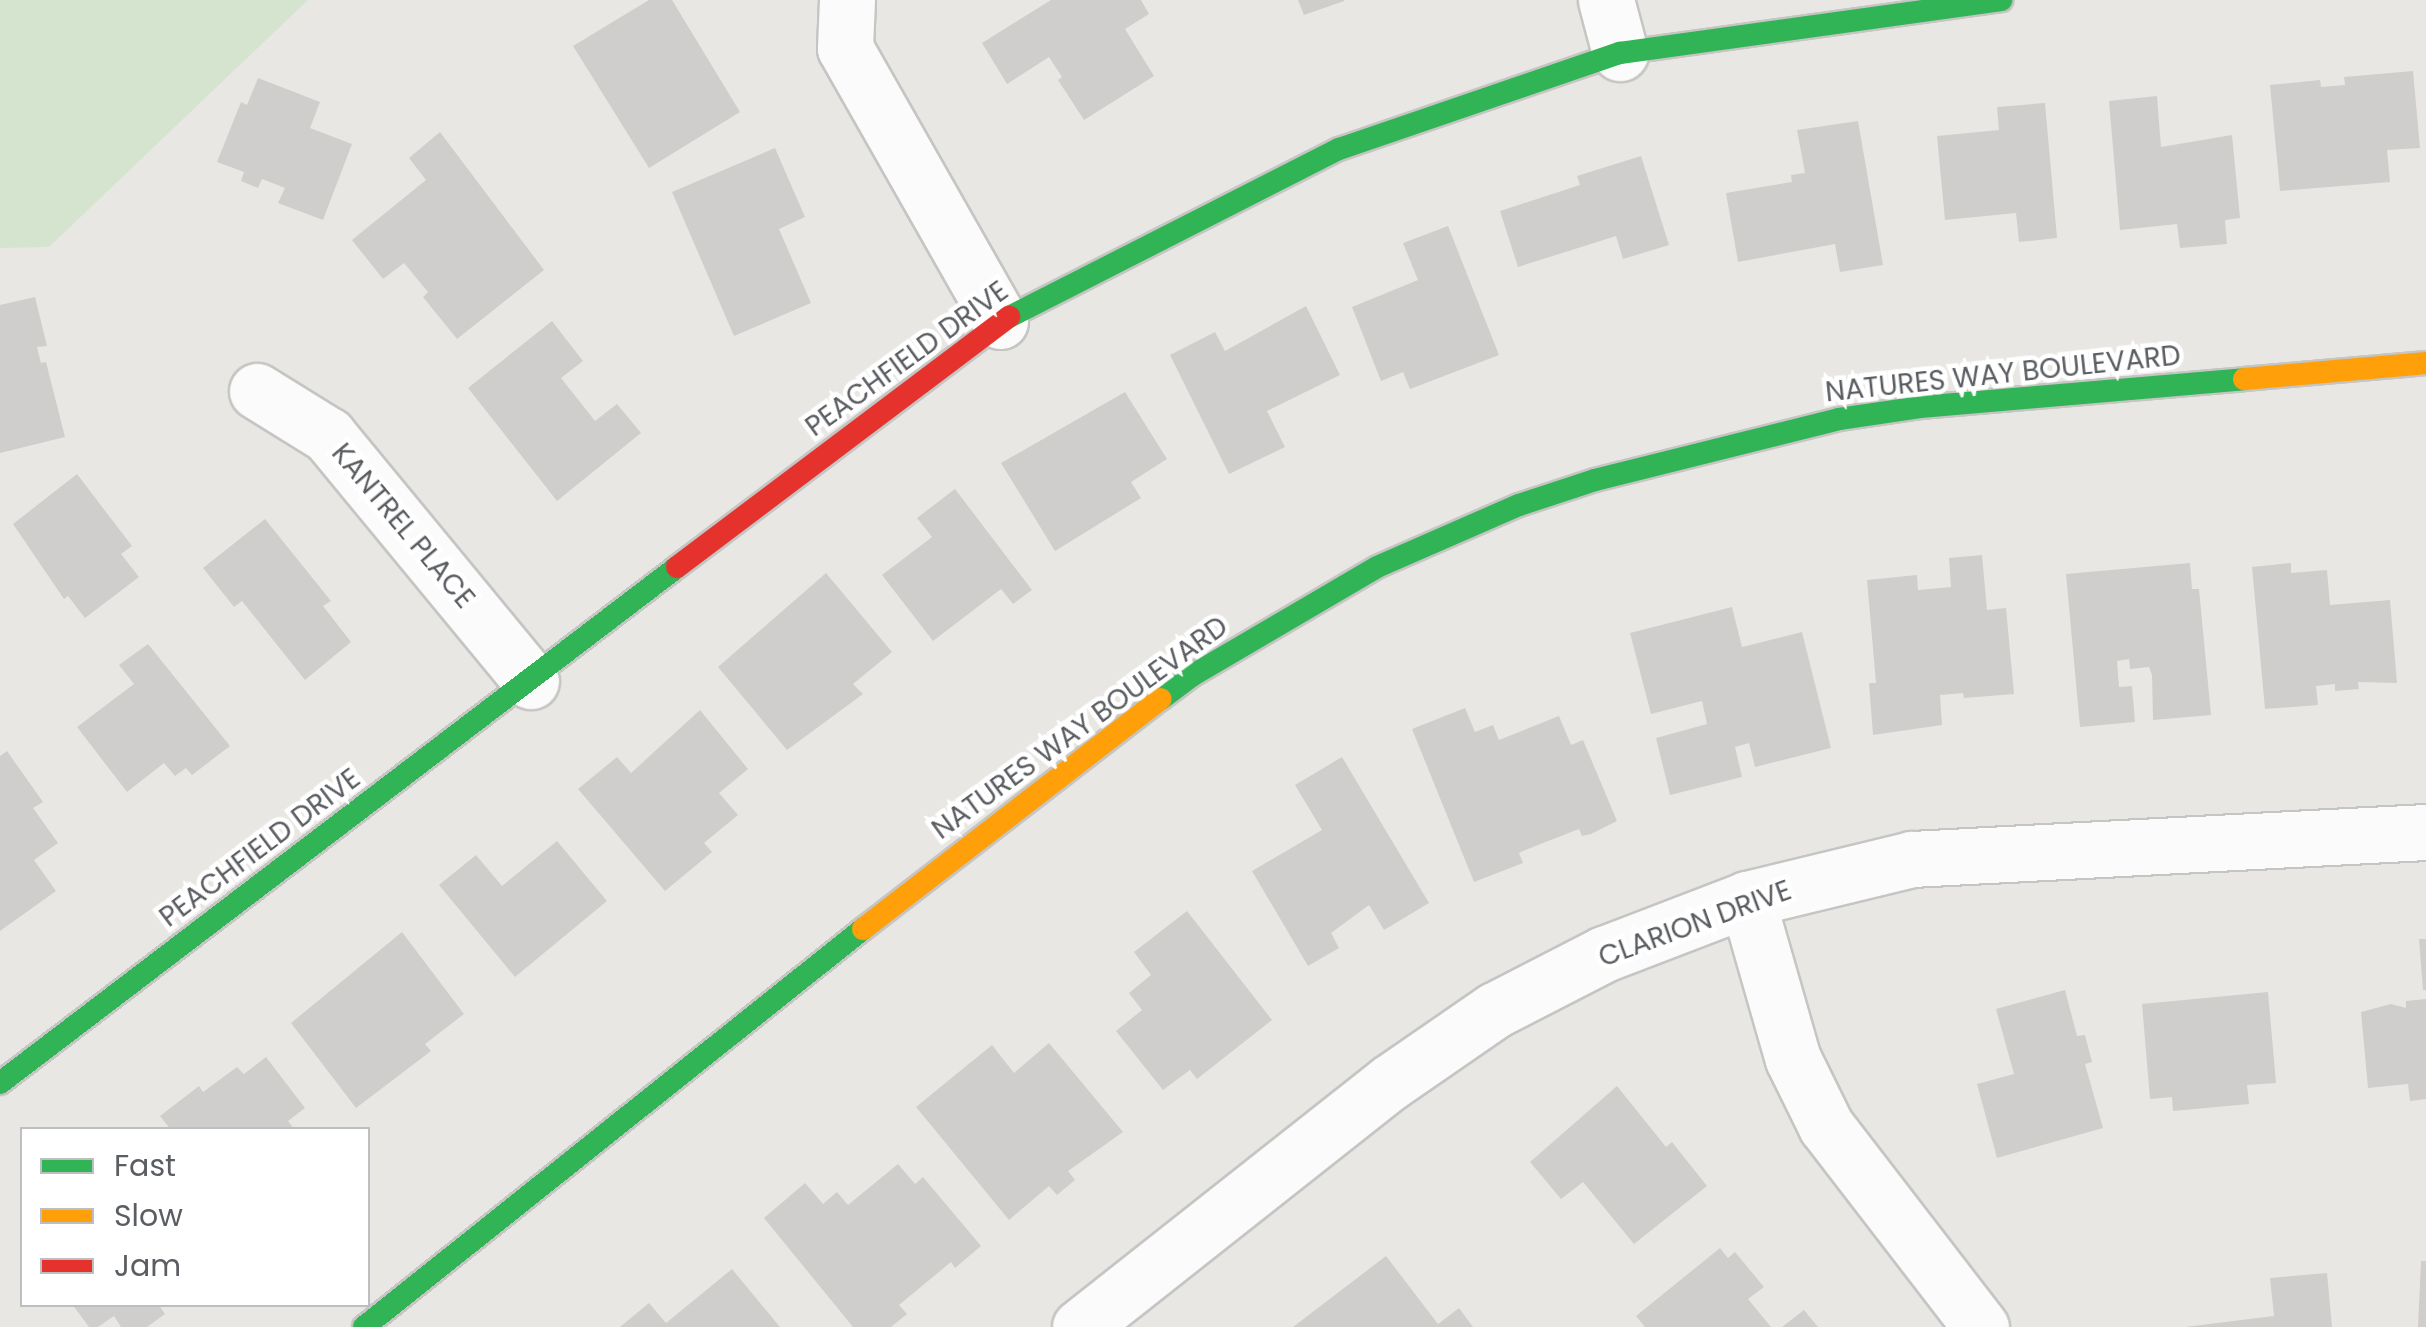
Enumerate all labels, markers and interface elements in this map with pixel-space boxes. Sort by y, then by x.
street label: PEACHFIELD DRIVE [799,274,1015,444]
street label: NATURES WAY BOULEVARD [1824,339,2182,409]
street label: KANTREL PLACE [324,437,482,615]
street label: NATURES WAY BOULEVARD [926,609,1234,847]
street label: PEACHFIELD DRIVE [153,762,367,934]
street label: CLARION DRIVE [1594,874,1796,974]
legend [20,1127,370,1307]
text: Fast [114,1144,176,1187]
text: Slow [114,1194,183,1237]
text: Jam [114,1244,181,1287]

